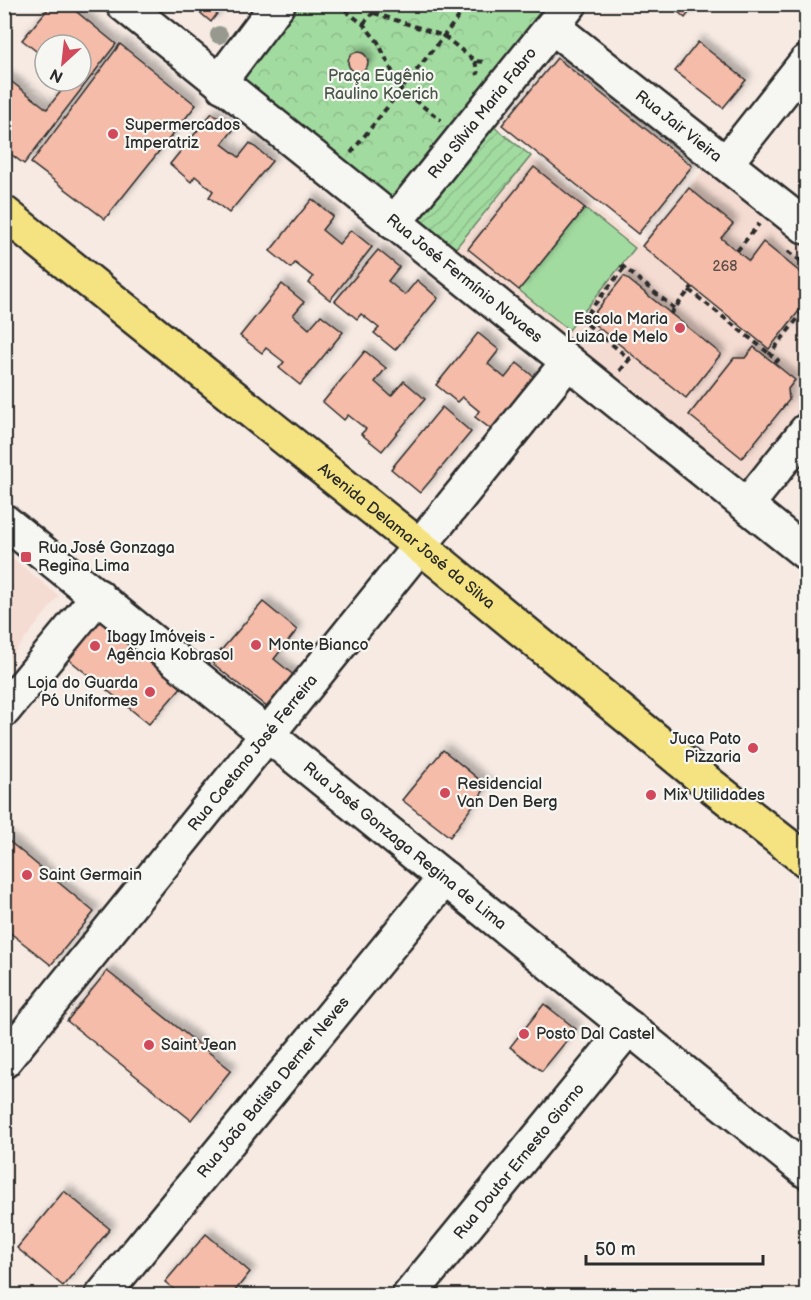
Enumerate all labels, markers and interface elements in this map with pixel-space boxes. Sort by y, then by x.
north arrow [33,33,93,93]
street label: Rua Sílvia Maria Fabro [424,44,541,182]
text: N [47,64,67,86]
park label: Praça Eugênio Raulino Koerich [324,67,438,104]
street label: Rua Jair Vieira [632,86,726,166]
place label: Supermercados Imperatriz [125,116,240,153]
marker: Supermercados Imperatriz [106,127,120,141]
street label: Rua José Fermínio Novaes [383,210,546,347]
house number: 268 [713,258,737,275]
place label: Escola Maria Luiza de Melo [566,310,668,347]
marker: Escola Maria Luiza de Melo [673,321,687,335]
street label: Avenida Delamar José da Silva [314,459,499,613]
place label: Rua José Gonzaga Regina Lima [38,539,175,576]
marker: Rua José Gonzaga Regina Lima [19,550,33,564]
place label: Ibagy Imóveis - Agência Kobrasol [107,628,233,665]
place label: Monte Bianco [268,636,369,655]
marker: Monte Bianco [249,638,263,652]
marker: Ibagy Imóveis - Agência Kobrasol [88,639,102,653]
street label: Rua Caetano José Ferreira [184,671,321,835]
place label: Loja do Guarda Pó Uniformes [27,674,138,711]
marker: Loja do Guarda Pó Uniformes [143,685,157,699]
place label: Juca Pato Pizzaria [670,730,741,767]
marker: Juca Pato Pizzaria [746,741,760,755]
street label: Rua José Gonzaga Regina de Lima [300,758,510,934]
place label: Residencial Van Den Berg [457,775,557,812]
marker: Residencial Van Den Berg [438,786,452,800]
place label: Mix Utilidades [663,786,765,805]
marker: Mix Utilidades [644,788,658,802]
place label: Saint Germain [39,866,142,885]
marker: Saint Germain [20,868,34,882]
street label: Rua João Batista Derner Neves [193,993,353,1182]
place label: Posto Dal Castel [536,1025,655,1044]
marker: Posto Dal Castel [517,1027,531,1041]
place label: Saint Jean [161,1036,237,1055]
marker: Saint Jean [142,1038,156,1052]
street label: Rua Doutor Ernesto Giorno [450,1079,589,1243]
scale bar [586,1228,763,1266]
text: 50 m [595,1239,636,1260]

